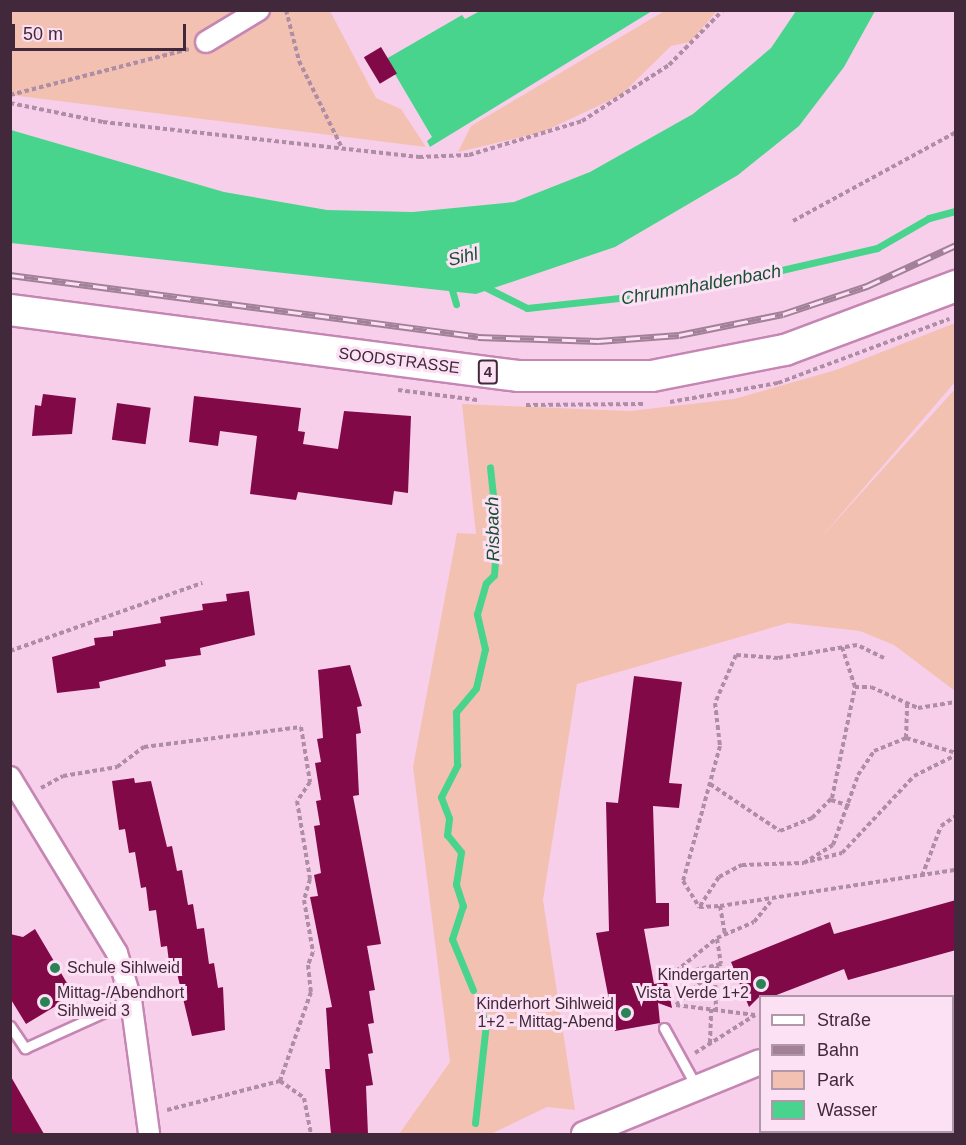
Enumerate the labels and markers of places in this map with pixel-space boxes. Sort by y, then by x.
place label: Schule Sihlweid [67,958,180,978]
marker: Schule Sihlweid [48,961,62,975]
place label: Kindergarten Vista Verde 1+2 [636,965,749,1003]
marker: Kindergarten Vista Verde 1+2 [754,977,768,991]
place label: Mittag-/Abendhort Sihlweid 3 [57,983,184,1021]
place label: Kinderhort Sihlweid 1+2 - Mittag-Abend [476,994,614,1032]
marker: Mittag-/Abendhort Sihlweid 3 [38,995,52,1009]
marker: Kinderhort Sihlweid 1+2 - Mittag-Abend [619,1006,633,1020]

